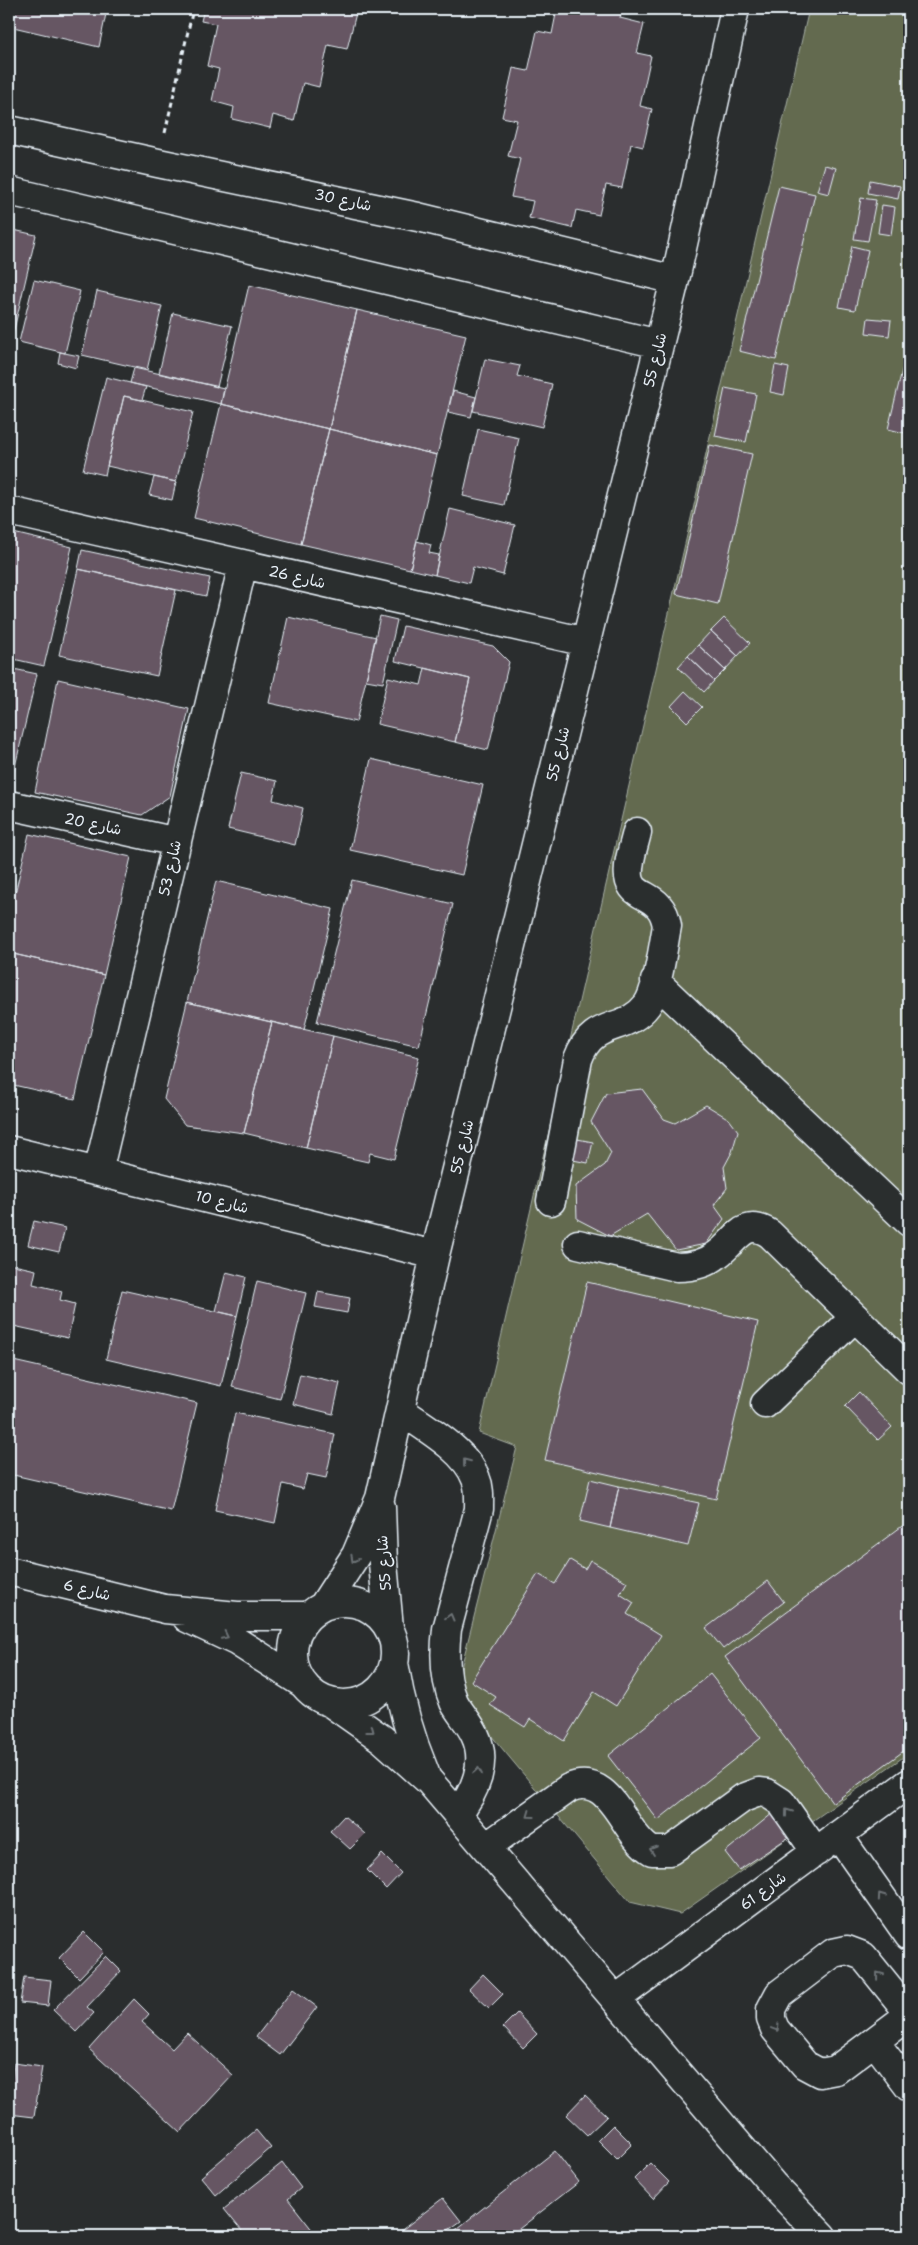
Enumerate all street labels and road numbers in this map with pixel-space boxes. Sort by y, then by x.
street label: شارع 30 [312,184,374,216]
street label: شارع 55 [639,331,671,389]
street label: شارع 26 [267,561,327,593]
street label: شارع 55 [542,725,574,783]
street label: شارع 20 [63,808,123,840]
street label: شارع 53 [154,838,186,898]
street label: شارع 55 [446,1118,478,1176]
street label: شارع 10 [193,1186,251,1218]
street label: شارع 55 [372,1535,396,1591]
street label: شارع 6 [61,1574,113,1606]
street label: شارع 61 [736,1867,790,1915]

